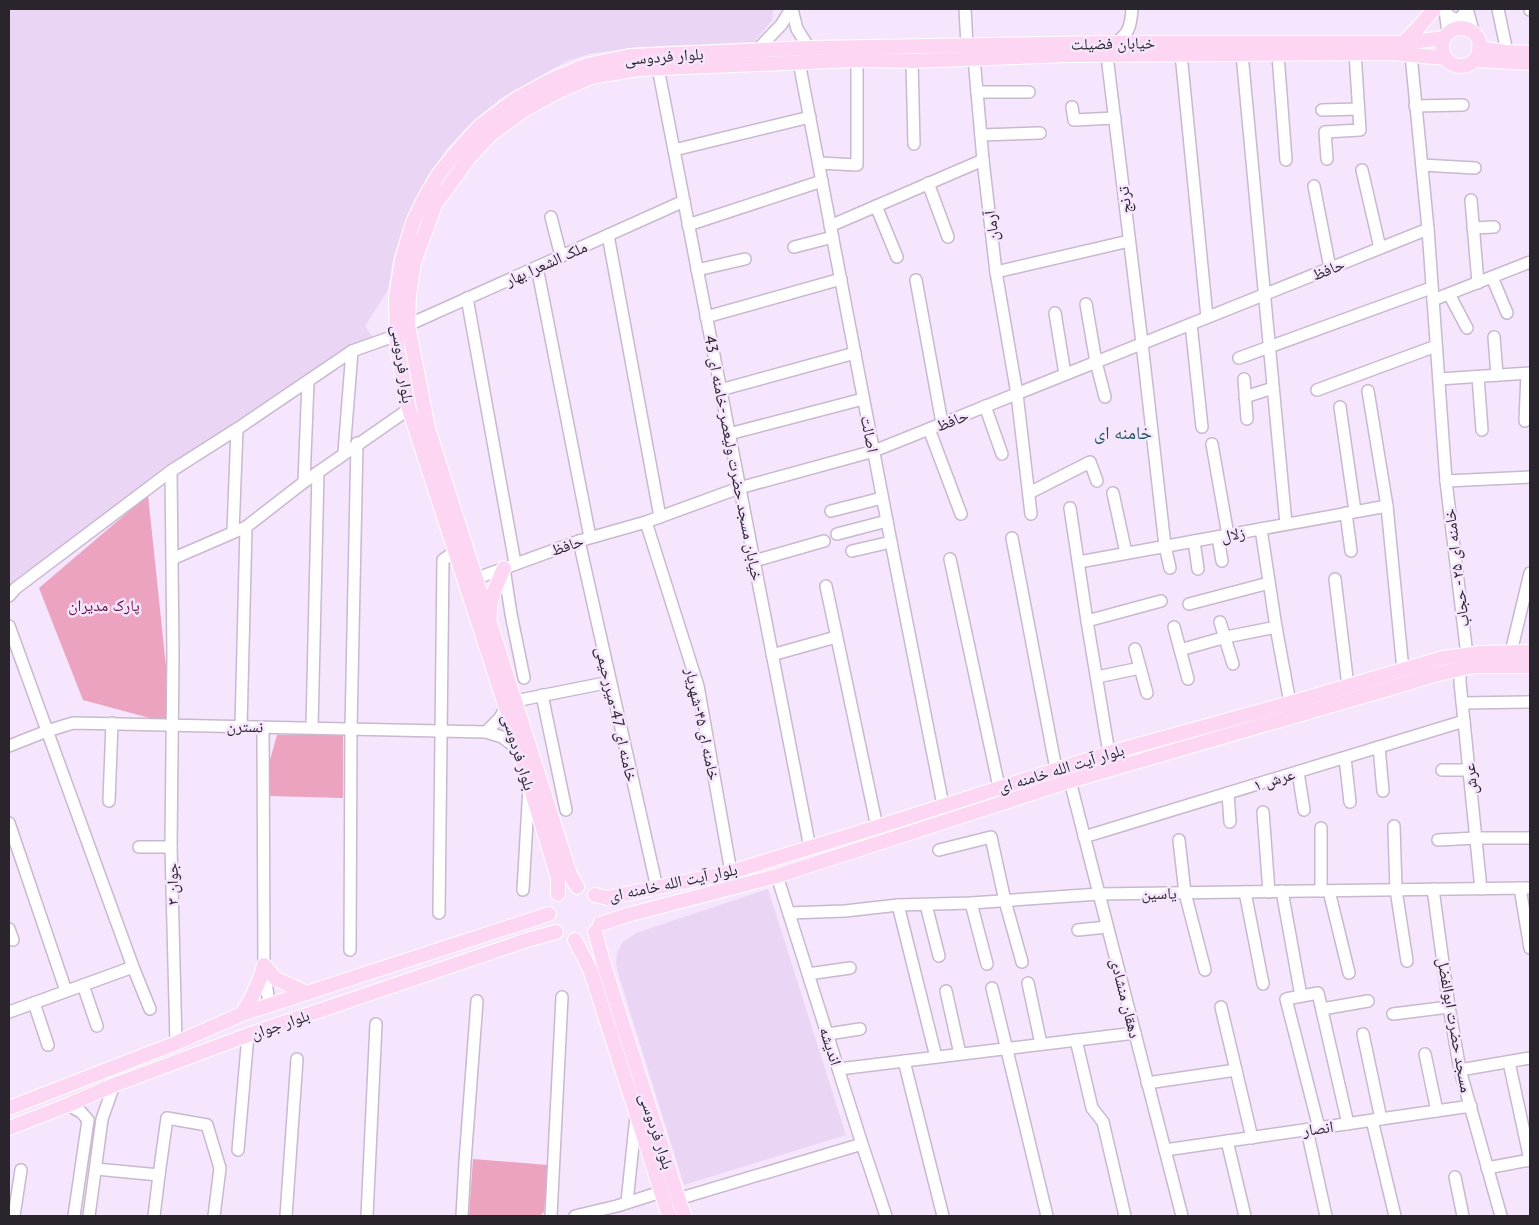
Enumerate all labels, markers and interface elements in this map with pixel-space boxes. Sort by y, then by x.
street label: خیابان فضیلت [1071,32,1155,55]
street label: بلوار فردوسی [624,43,704,70]
street label: ترنج [1112,185,1137,215]
street label: آرمان [979,209,1004,242]
street label: ملک الشعرا بهار [501,236,590,290]
street label: حافظ [1309,253,1347,285]
street label: بلوار فردوسی [387,324,418,405]
street label: خیابان مسجد حضرت ولیعصر-خامنه ای 43 [699,334,768,582]
street label: حافظ [933,404,971,436]
street label: اصالت [857,414,883,454]
district label: خامنه ای [1094,421,1152,444]
street label: خامنه ای ۲۵ - حجاب [1439,508,1474,628]
street label: زلال [1219,522,1247,547]
street label: حافظ [548,530,586,560]
park label: پارک مدیران [68,595,140,616]
street label: خامنه ای 47-میررحیمی [591,644,642,784]
street label: خامنه ای ۴۵-شهریار [680,665,725,782]
street label: بلوار فردوسی [497,711,540,793]
street label: نسترن [227,716,263,737]
street label: بلوار آیت الله خامنه ای [996,739,1127,798]
street label: عرش ۱ [1251,763,1297,796]
street label: عرش [1458,763,1483,795]
street label: بلوار آیت الله خامنه ای [607,859,739,906]
street label: جوان ۳ [162,863,183,905]
street label: یاسین [1141,883,1177,904]
street label: دهقان منشادی [1105,956,1146,1040]
street label: مسجد حضرت ابوالفضل [1432,956,1477,1094]
street label: بلوار جوان [248,1005,312,1044]
street label: اندیشه [815,1024,847,1068]
street label: بلوار فردوسی [634,1090,679,1172]
street label: انصار [1300,1116,1335,1140]

